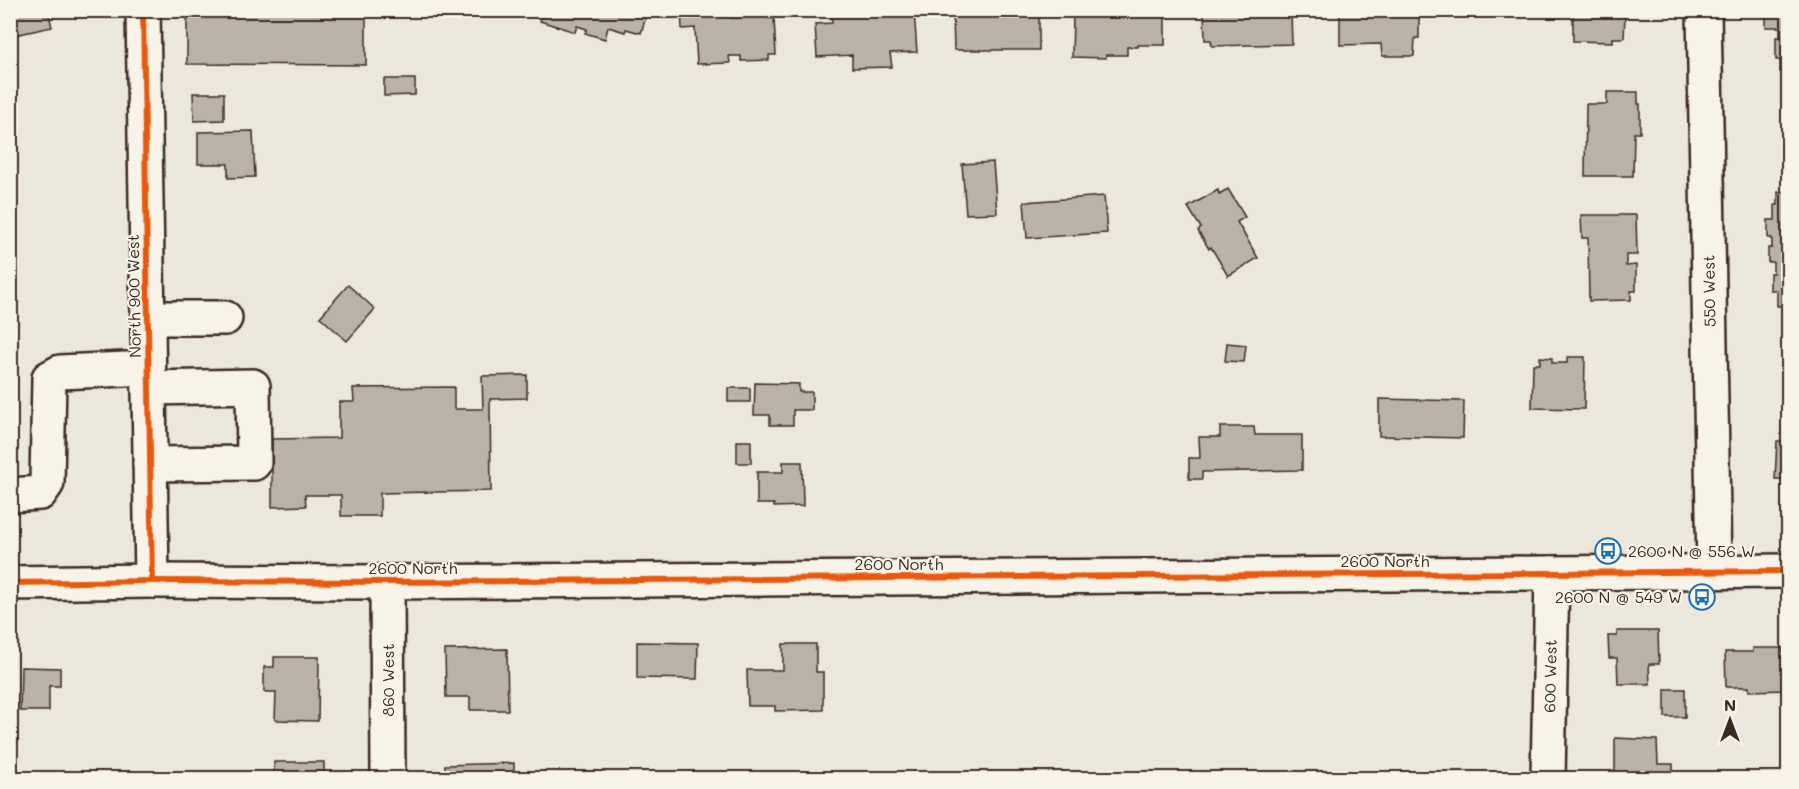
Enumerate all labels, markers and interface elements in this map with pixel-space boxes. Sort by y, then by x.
street label: North 900 West [122,234,145,358]
street label: 550 West [1697,255,1720,327]
bus stop icon: 2600 N @ 556 W [1593,536,1623,566]
place label: 2600 N @ 556 W [1628,540,1755,561]
street label: 2600 North [1341,550,1429,571]
street label: 2600 North [855,553,943,574]
street label: 2600 North [369,557,457,578]
bus stop icon: 2600 N @ 549 W [1687,582,1717,612]
place label: 2600 N @ 549 W [1555,586,1682,607]
street label: 600 West [1538,639,1561,713]
street label: 860 West [377,643,398,717]
north arrow [1700,690,1760,750]
text: N [1724,694,1736,715]

